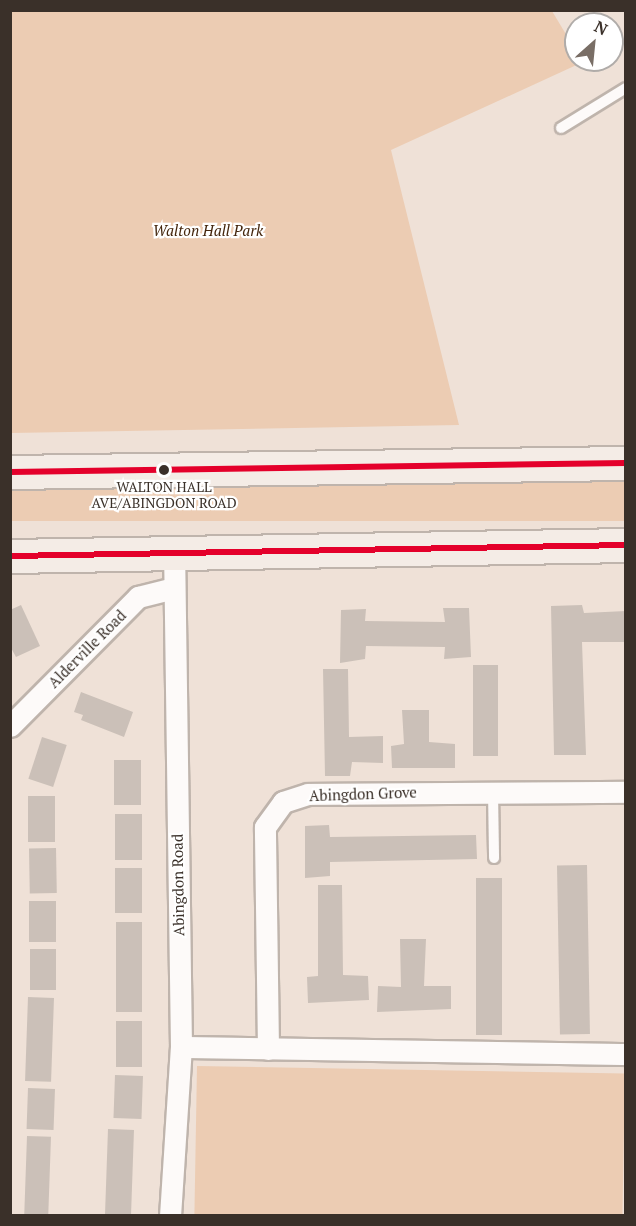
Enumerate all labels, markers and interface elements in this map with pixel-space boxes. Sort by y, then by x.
north arrow [564,12,624,72]
text: N [591,15,612,40]
park label: Walton Hall Park [153,222,263,240]
marker: WALTON HALL AVE/ABINGDON ROAD [158,464,170,476]
place label: WALTON HALL AVE/ABINGDON ROAD [91,479,237,512]
street label: Alderville Road [44,606,130,692]
street label: Abingdon Grove [309,783,417,805]
street label: Abingdon Road [168,834,188,936]

